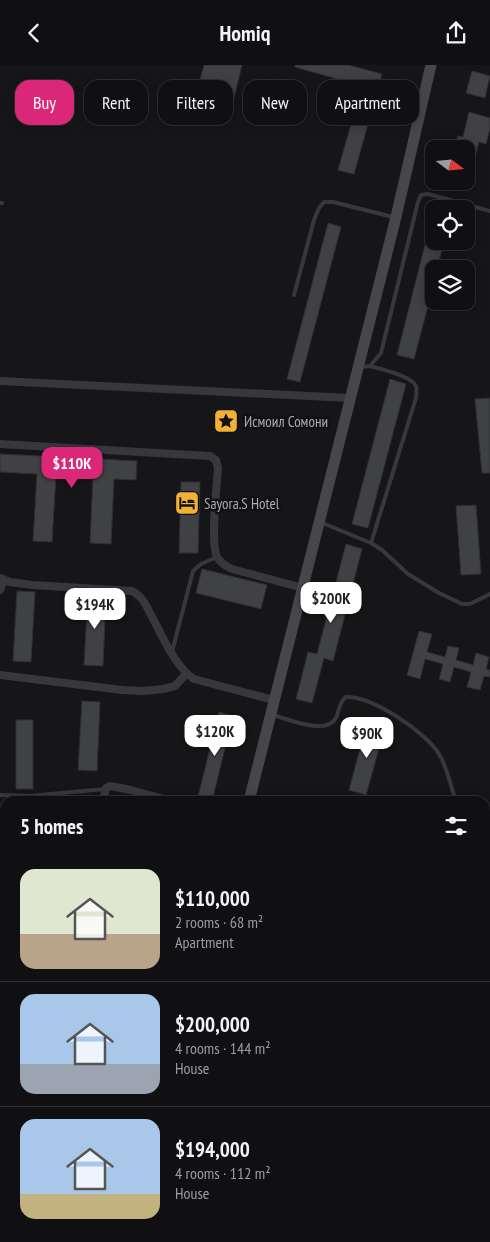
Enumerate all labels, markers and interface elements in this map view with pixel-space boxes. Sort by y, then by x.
icon: back [20,19,48,47]
text: Homiq [220,19,270,47]
icon: share [442,19,470,47]
chip: Buy [15,80,74,125]
chip: Rent [84,80,148,125]
chip: Filters [158,80,233,125]
chip: New [243,80,307,125]
chip: Apartment [317,80,419,125]
north arrow [425,140,475,190]
map controls [425,140,475,310]
button: locate [425,200,475,250]
button: layers [425,260,475,310]
place icon: Исмоил Сомони [213,408,239,434]
place label: Исмоил Сомони [244,412,328,431]
pin: $110K [37,447,107,489]
text: $110K [53,453,91,473]
hotel icon: Sayora.S Hotel [174,490,200,516]
place label: Sayora.S Hotel [204,494,280,513]
pin: $200K [296,581,366,624]
pin: $194K [60,587,130,630]
text: $200K [312,588,350,608]
text: $194K [76,594,114,614]
pin: $120K [180,715,250,757]
pin: $90K [337,717,397,759]
text: $120K [196,721,234,741]
text: $90K [351,723,383,743]
icon: filters [442,812,470,840]
text: 5 homes [20,813,83,840]
text: $110,000 [175,885,250,912]
icon: home [60,889,120,949]
text: 2 rooms · 68 m² [175,912,263,932]
text: Apartment [175,932,234,952]
text: $200,000 [175,1011,250,1038]
icon: home [60,1014,120,1074]
text: 4 rooms · 144 m² [175,1038,271,1058]
text: House [175,1058,209,1078]
text: $194,000 [175,1136,250,1163]
icon: home [60,1139,120,1199]
text: 4 rooms · 112 m² [175,1163,271,1183]
text: House [175,1183,209,1203]

